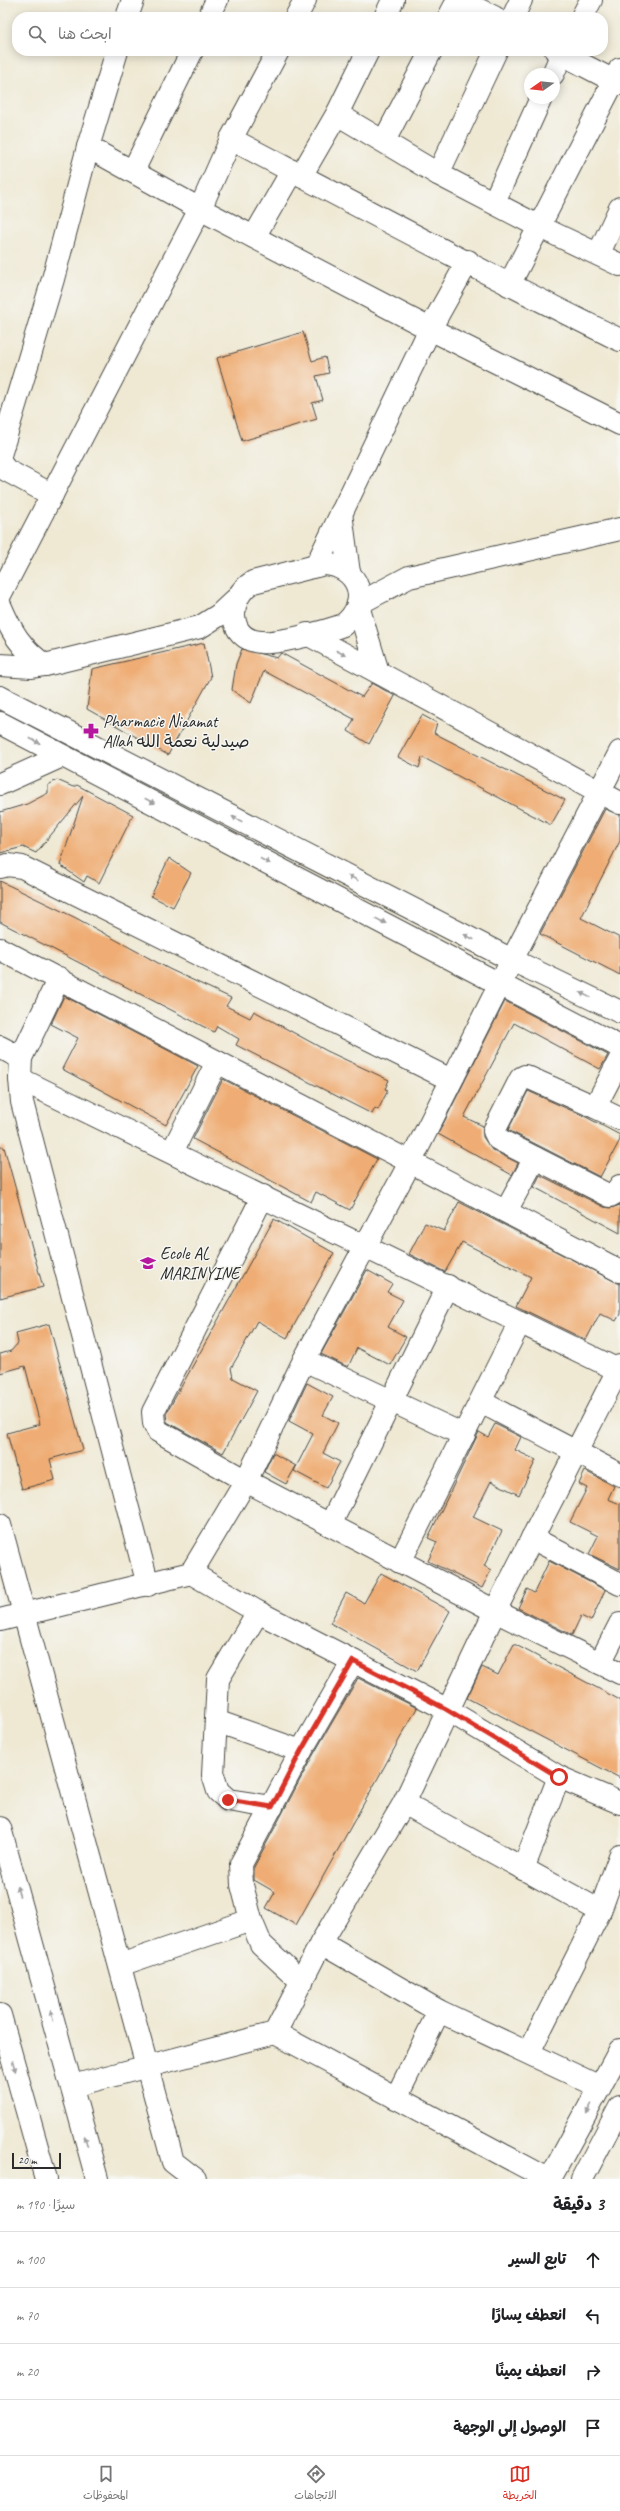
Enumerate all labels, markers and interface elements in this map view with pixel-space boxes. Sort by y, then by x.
search box [12,12,608,56]
icon: search [26,23,48,45]
text: ابحث هنا [58,25,112,44]
north arrow [524,68,560,104]
one-way arrow [335,649,347,656]
place label: Pharmacie Niaamat Allah صيدلية نعمة الله [103,711,249,752]
pharmacy icon: Pharmacie Niaamat Allah صيدلية نعمة الله [82,722,100,740]
one-way arrow [29,738,40,745]
one-way arrow [144,798,156,804]
one-way arrow [231,816,243,822]
one-way arrow [260,858,271,864]
one-way arrow [347,875,359,881]
one-way arrow [375,917,387,924]
one-way arrow [463,934,474,941]
one-way arrow [579,992,591,998]
place label: Ecole AL MARINYINE [160,1243,241,1284]
school or university icon: Ecole AL MARINYINE [139,1254,157,1272]
route start [550,1768,568,1786]
route end [219,1791,237,1809]
one-way arrow [14,1884,20,1897]
one-way arrow [49,2010,55,2022]
one-way arrow [11,2060,17,2072]
one-way arrow [585,2103,592,2115]
one-way arrow [83,2135,89,2148]
scale bar [12,2151,61,2170]
text: 20 m [18,2153,37,2167]
text: 3 دقيقة [553,2194,604,2215]
text: سيرًا · 190 m [16,2197,75,2213]
icon: ahead [582,2249,604,2271]
text: تابع السير [509,2250,566,2269]
text: 100 m [16,2252,44,2268]
icon: left [582,2305,604,2327]
text: انعطف يسارًا [491,2306,566,2325]
text: 70 m [16,2308,38,2324]
icon: right [582,2361,604,2383]
text: انعطف يمينًا [495,2362,566,2381]
text: 20 m [16,2364,38,2380]
icon: arrive [582,2417,604,2439]
text: الوصول إلى الوجهة [453,2418,566,2437]
tab: المحفوظات [83,2463,128,2505]
tab: الاتجاهات [294,2463,337,2505]
tab: الخريطة [503,2463,537,2505]

